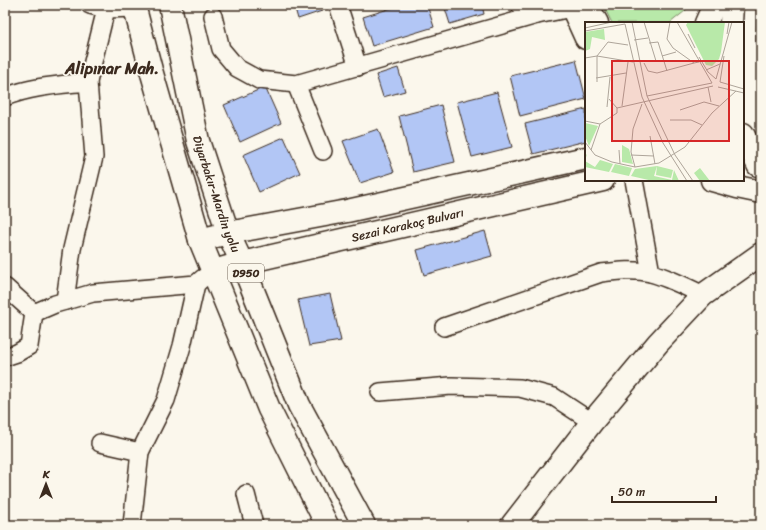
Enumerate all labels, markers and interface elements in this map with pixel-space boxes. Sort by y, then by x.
inset map [585,22,744,181]
district label: Alipınar Mah. [64,54,159,83]
street label: Diyarbakır-Mardin yolu [186,134,247,257]
street label: Sezai Karakoç Bulvarı [349,201,466,249]
road number: D950 [228,264,264,282]
north arrow [26,464,66,504]
text: K [42,465,51,484]
scale bar [612,478,716,504]
text: 50 m [618,481,645,503]

